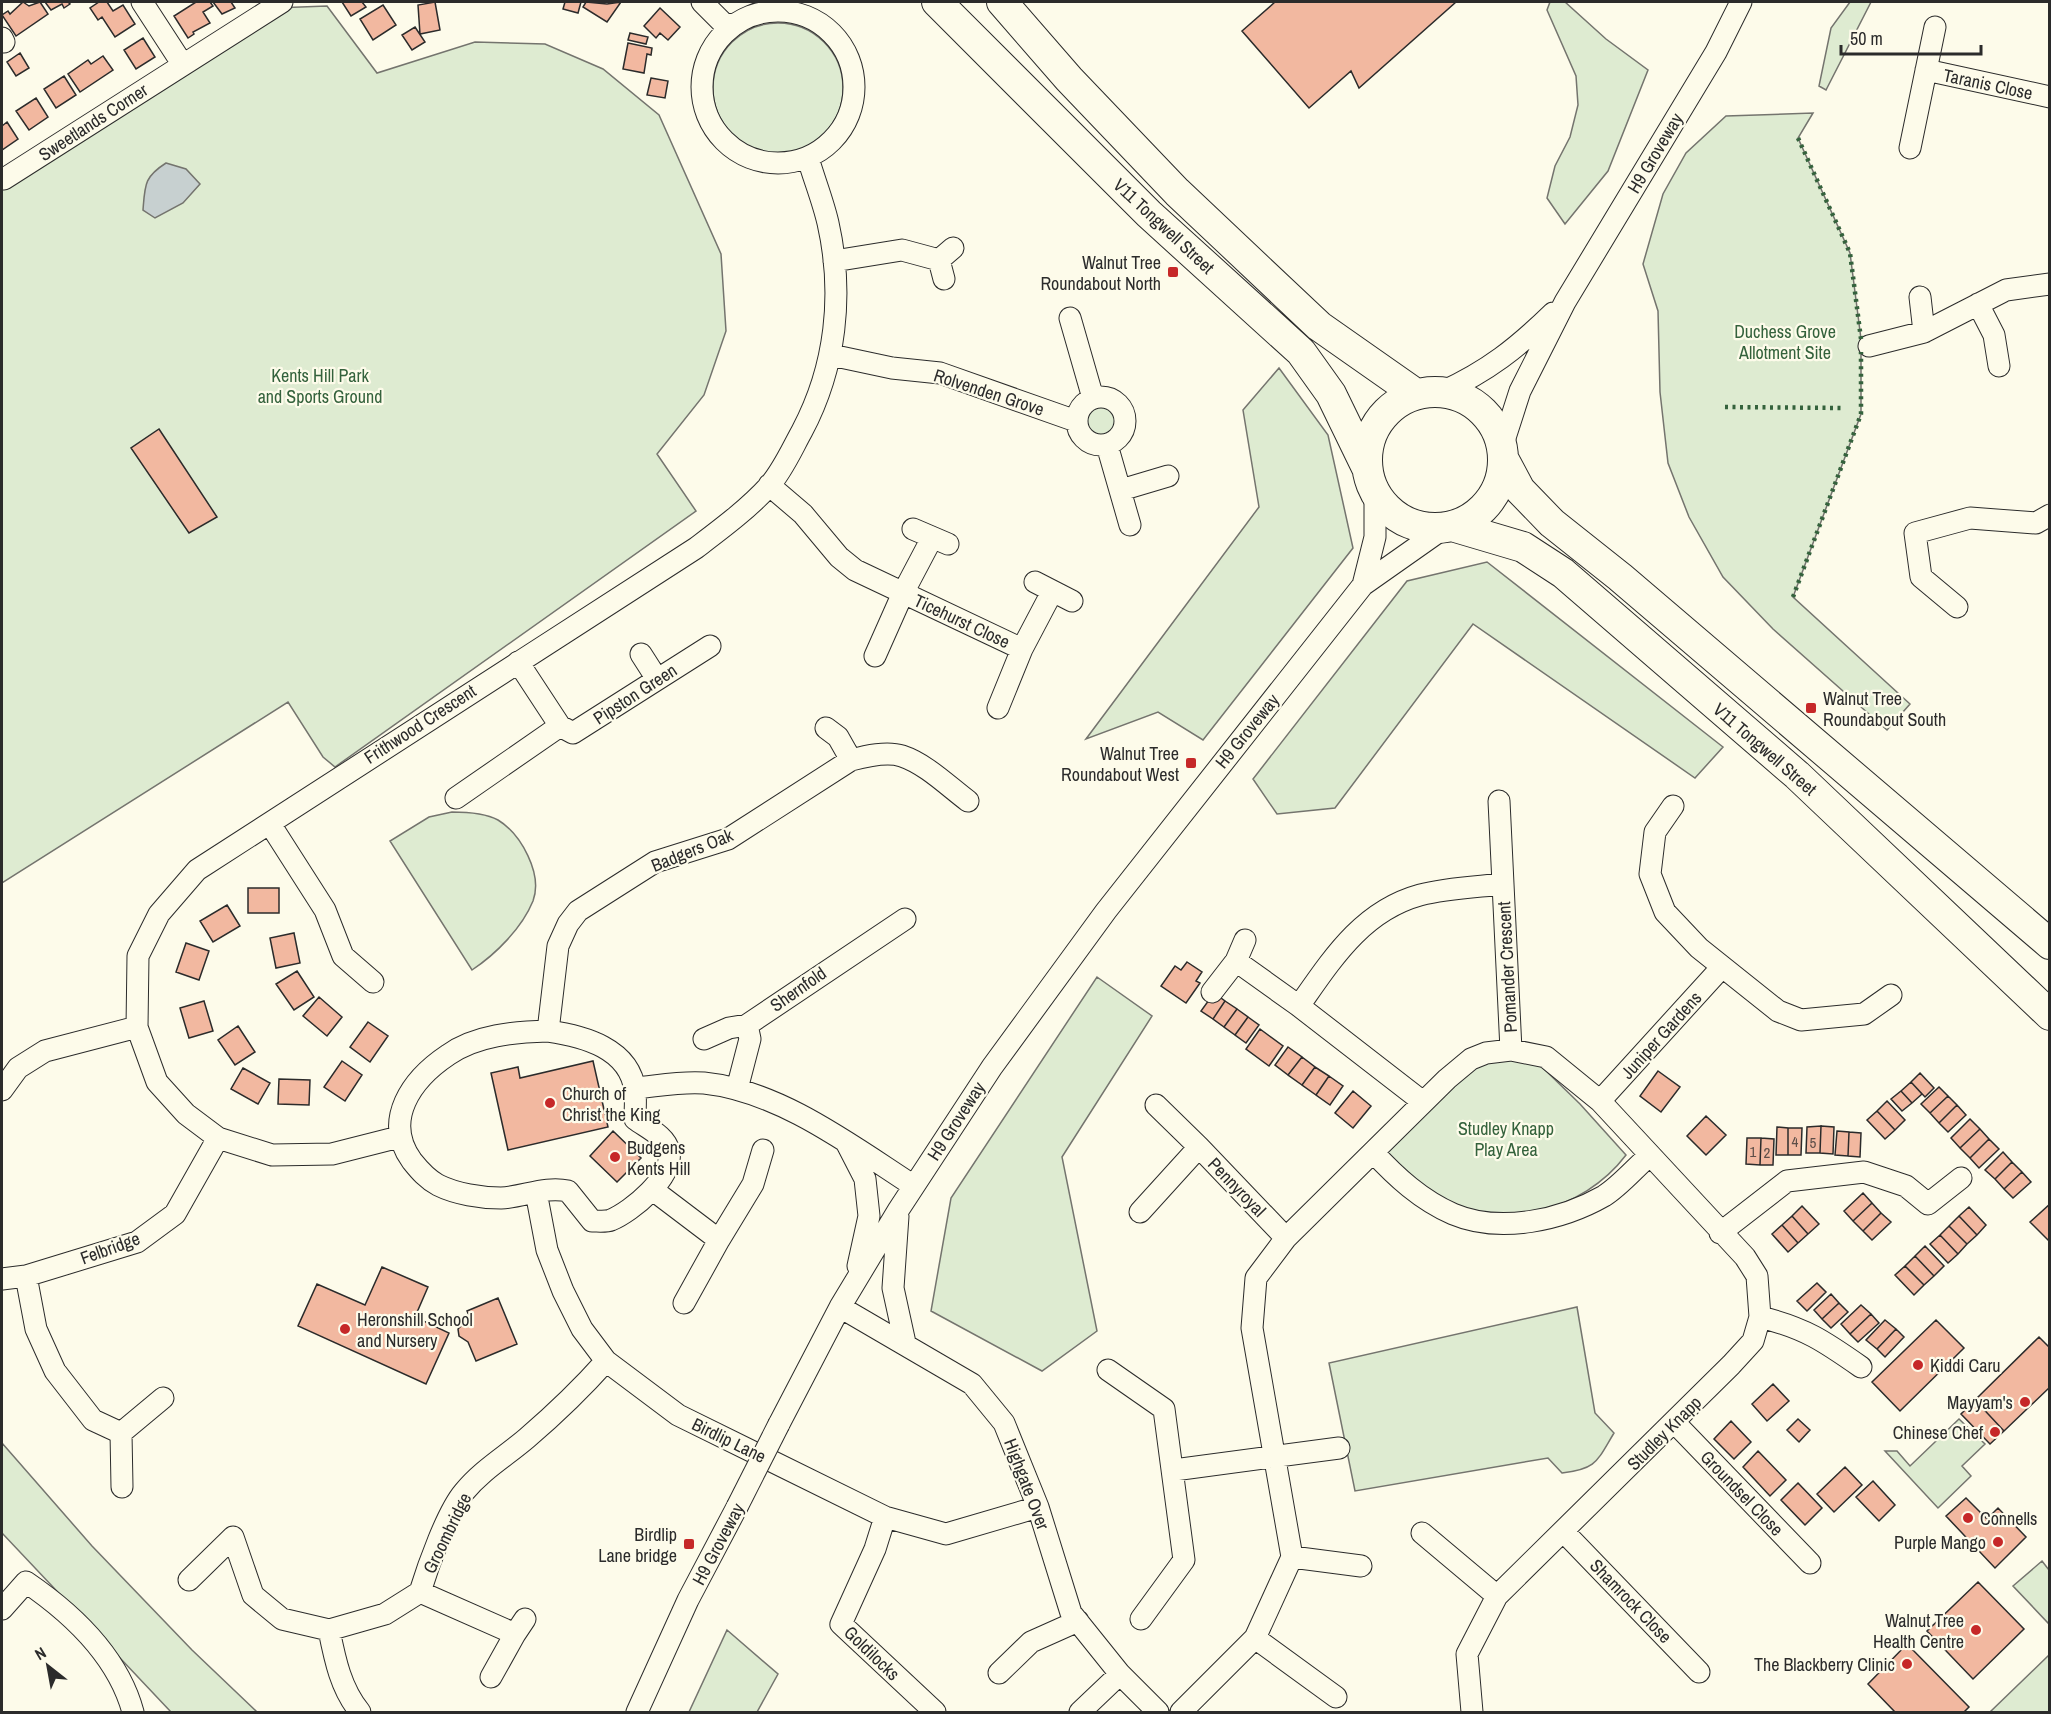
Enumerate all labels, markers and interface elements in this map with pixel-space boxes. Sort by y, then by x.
scale bar [1841,18,1980,56]
text: 50 m [1850,26,1883,51]
street label: Taranis Close [1941,62,2035,106]
street label: Sweetlands Corner [34,77,153,167]
street label: H9 Groveway [1621,108,1689,198]
street label: V11 Tongwell Street [1108,173,1220,279]
place label: Walnut Tree Roundabout North [1040,250,1161,296]
marker: Walnut Tree Roundabout North [1166,265,1180,279]
park label: Duchess Grove Allotment Site [1734,319,1836,365]
street label: Rolvenden Grove [931,362,1047,422]
park label: Kents Hill Park and Sports Ground [258,363,382,409]
street label: Ticehurst Close [910,588,1014,654]
street label: Pipston Green [588,658,682,730]
street label: Frithwood Crescent [359,678,481,770]
place label: Walnut Tree Roundabout South [1823,686,1946,732]
street label: H9 Groveway [1209,688,1285,774]
street label: V11 Tongwell Street [1708,697,1822,801]
marker: Walnut Tree Roundabout South [1804,701,1818,715]
place label: Walnut Tree Roundabout West [1061,741,1179,787]
marker: Walnut Tree Roundabout West [1184,756,1198,770]
street label: Badgers Oak [647,822,737,878]
street label: Pomander Crescent [1491,901,1523,1033]
street label: Shernfold [765,961,831,1017]
street label: Juniper Gardens [1615,986,1707,1084]
street label: H9 Groveway [921,1076,991,1165]
place label: Church of Christ the King [562,1081,661,1127]
marker: Church of Christ the King [543,1096,557,1110]
park label: Studley Knapp Play Area [1458,1116,1554,1162]
house number: 4 [1792,1131,1799,1152]
house number: 5 [1810,1132,1817,1153]
place label: Budgens Kents Hill [627,1135,690,1181]
house number: 1 [1750,1141,1757,1162]
house number: 2 [1764,1142,1771,1163]
marker: Budgens Kents Hill [608,1150,622,1164]
street label: Pennyroyal [1202,1152,1272,1222]
street label: Felbridge [77,1226,143,1270]
place label: Heronshill School and Nursery [357,1307,473,1353]
marker: Heronshill School and Nursery [338,1322,352,1336]
place label: Kiddi Caru [1930,1353,2001,1378]
marker: Kiddi Caru [1911,1358,1925,1372]
street label: Studley Knapp [1621,1390,1707,1476]
place label: Mayyam's [1947,1390,2013,1415]
marker: Mayyam's [2018,1395,2032,1409]
street label: Birdlip Lane [688,1411,770,1469]
place label: Chinese Chef [1893,1420,1984,1445]
marker: Chinese Chef [1988,1425,2002,1439]
street label: Highgate Over [998,1435,1056,1533]
street label: Groundsel Close [1695,1445,1789,1541]
street label: Groombridge [417,1488,477,1578]
street label: H9 Groveway [686,1498,750,1589]
place label: Connells [1980,1506,2037,1531]
marker: Connells [1961,1511,1975,1525]
place label: Birdlip Lane bridge [598,1522,677,1568]
place label: Purple Mango [1894,1530,1986,1555]
marker: Purple Mango [1991,1535,2005,1549]
marker: Birdlip Lane bridge [682,1537,696,1551]
street label: Shamrock Close [1584,1553,1678,1649]
place label: Walnut Tree Health Centre [1873,1608,1964,1654]
street label: Goldilocks [839,1620,905,1686]
marker: Walnut Tree Health Centre [1969,1623,1983,1637]
north arrow [18,1636,78,1696]
text: N [31,1641,50,1665]
place label: The Blackberry Clinic [1754,1652,1895,1677]
marker: The Blackberry Clinic [1900,1657,1914,1671]

